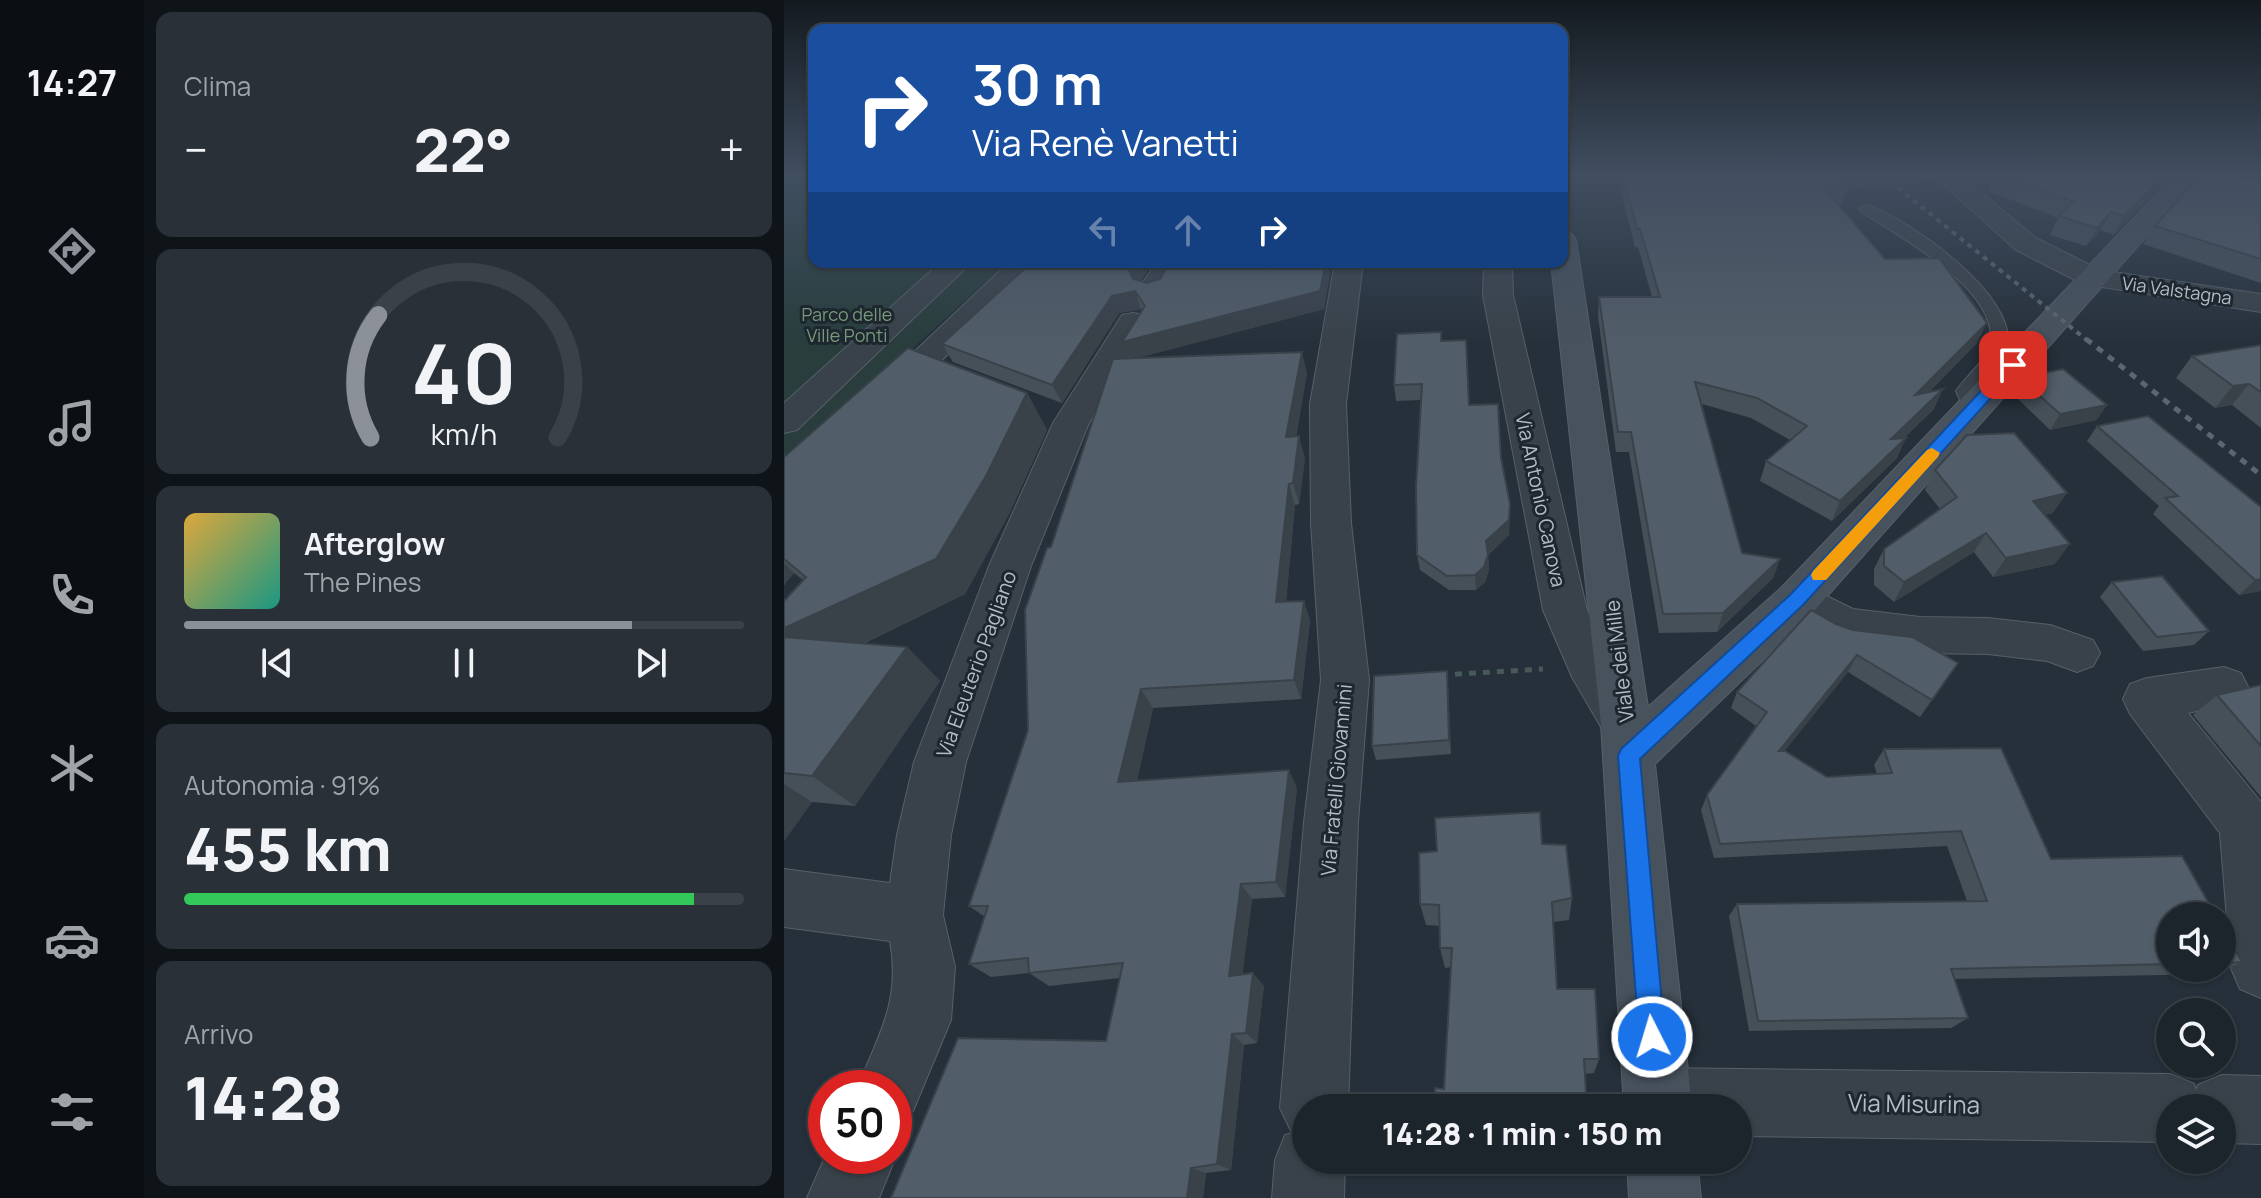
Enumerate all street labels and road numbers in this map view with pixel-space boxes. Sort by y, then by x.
street label: Via Valstagna [2121,270,2233,310]
street label: Via Antonio Canova [1509,411,1573,589]
street label: Via Eleuterio Pagliano [930,567,1022,761]
street label: Viale dei Mille [1598,599,1640,723]
street label: Via Fratelli Giovannini [1314,683,1358,877]
street label: Via Misurina [1848,1085,1980,1121]

